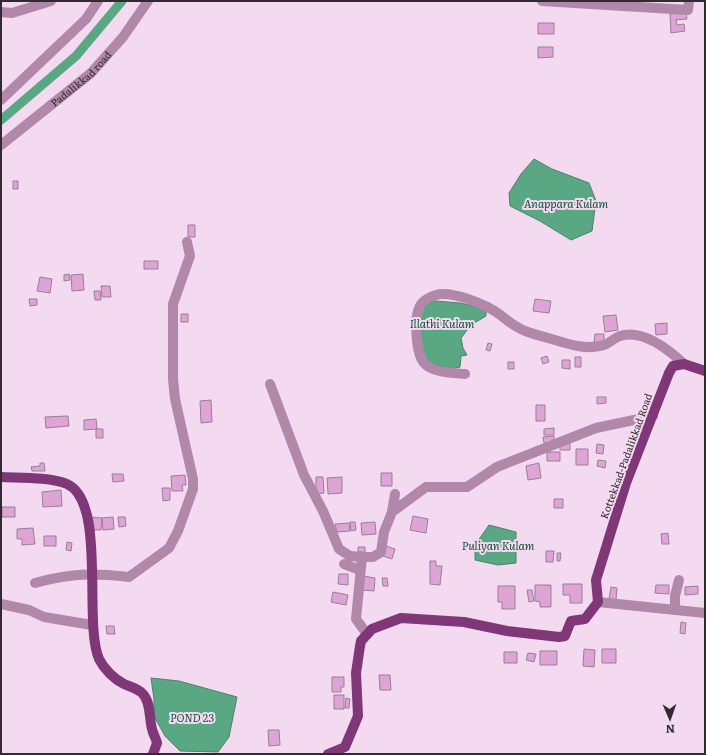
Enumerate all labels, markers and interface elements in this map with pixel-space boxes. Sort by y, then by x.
street label: Padalikkad road [47,47,114,110]
water label: Anappara Kulam [524,195,609,211]
water label: Illathi Kulam [410,315,475,331]
street label: Kottekkad-Padalikkad Road [596,391,655,521]
water label: Puliyan Kulam [462,537,535,553]
north arrow [650,699,690,739]
water label: POND 23 [170,709,214,725]
text: N [665,722,675,738]

